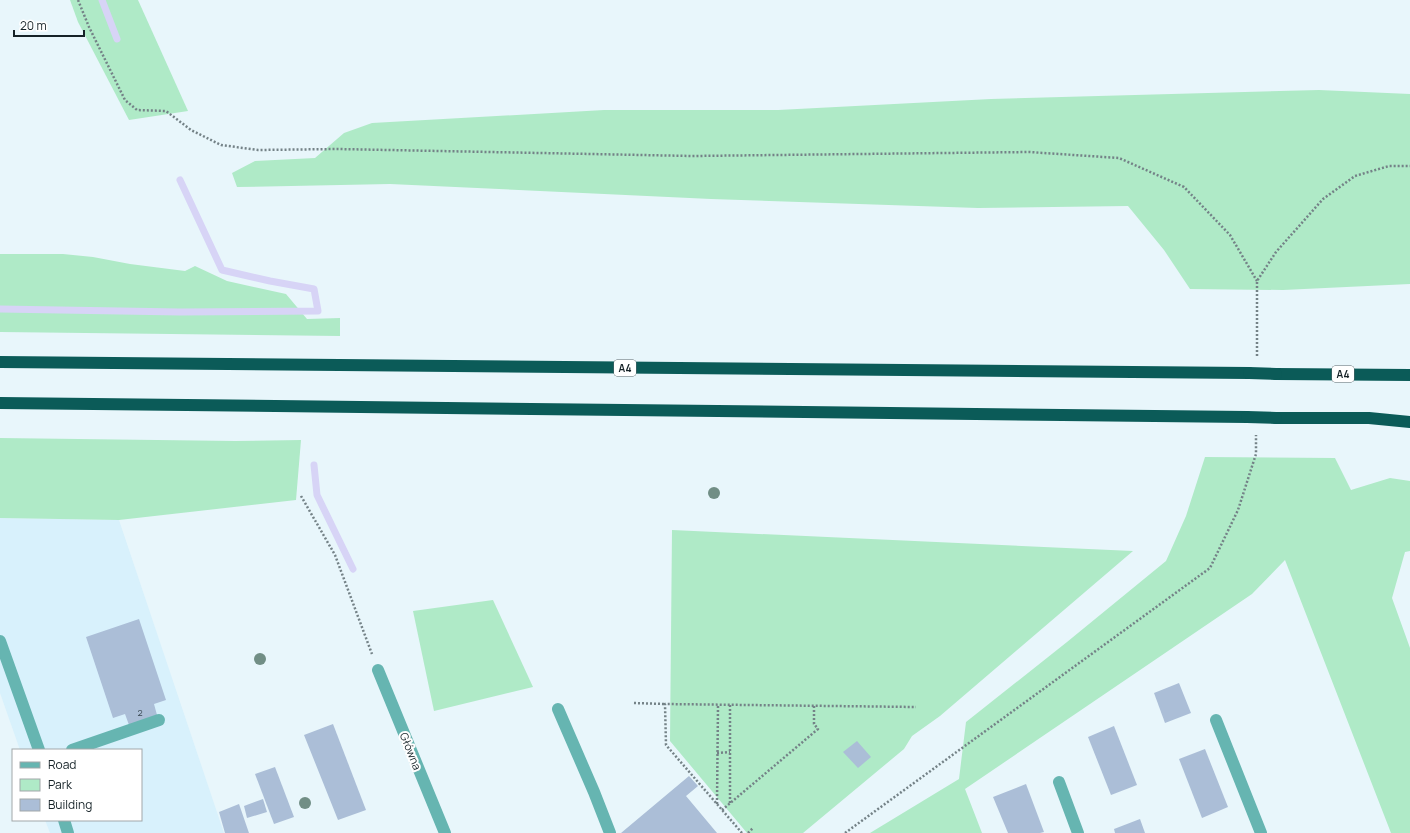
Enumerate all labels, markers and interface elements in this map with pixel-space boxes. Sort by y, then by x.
scale bar [14,12,84,38]
text: 20 m [20,17,47,34]
road number: A4 [614,360,636,376]
road number: A4 [1332,366,1354,382]
house number: 2 [137,706,143,719]
street label: Główna [397,730,425,772]
legend [12,749,142,821]
text: Road [48,756,76,773]
text: Park [48,776,73,793]
text: Building [48,796,92,813]

